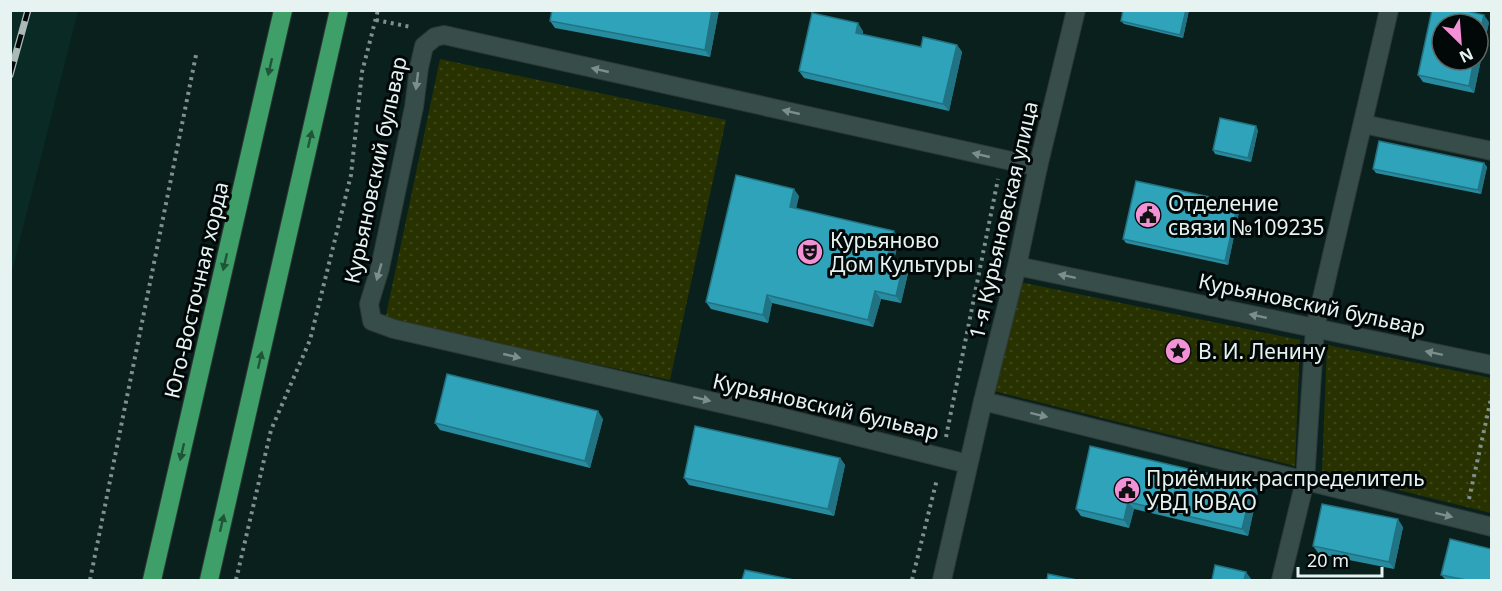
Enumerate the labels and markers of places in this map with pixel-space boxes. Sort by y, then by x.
place label: Отделение связи №109235 [1168,189,1325,241]
public building icon: Отделение связи №109235 [1133,200,1163,230]
place label: Курьяново Дом Культуры [830,226,974,278]
theatre icon: Курьяново Дом Культуры [795,237,825,267]
place icon: В. И. Ленину [1163,336,1193,366]
place label: В. И. Ленину [1198,337,1326,365]
place label: Приёмник-распределитель УВД ЮВАО [1146,464,1425,516]
public building icon: Приёмник-распределитель УВД ЮВАО [1112,475,1142,505]

